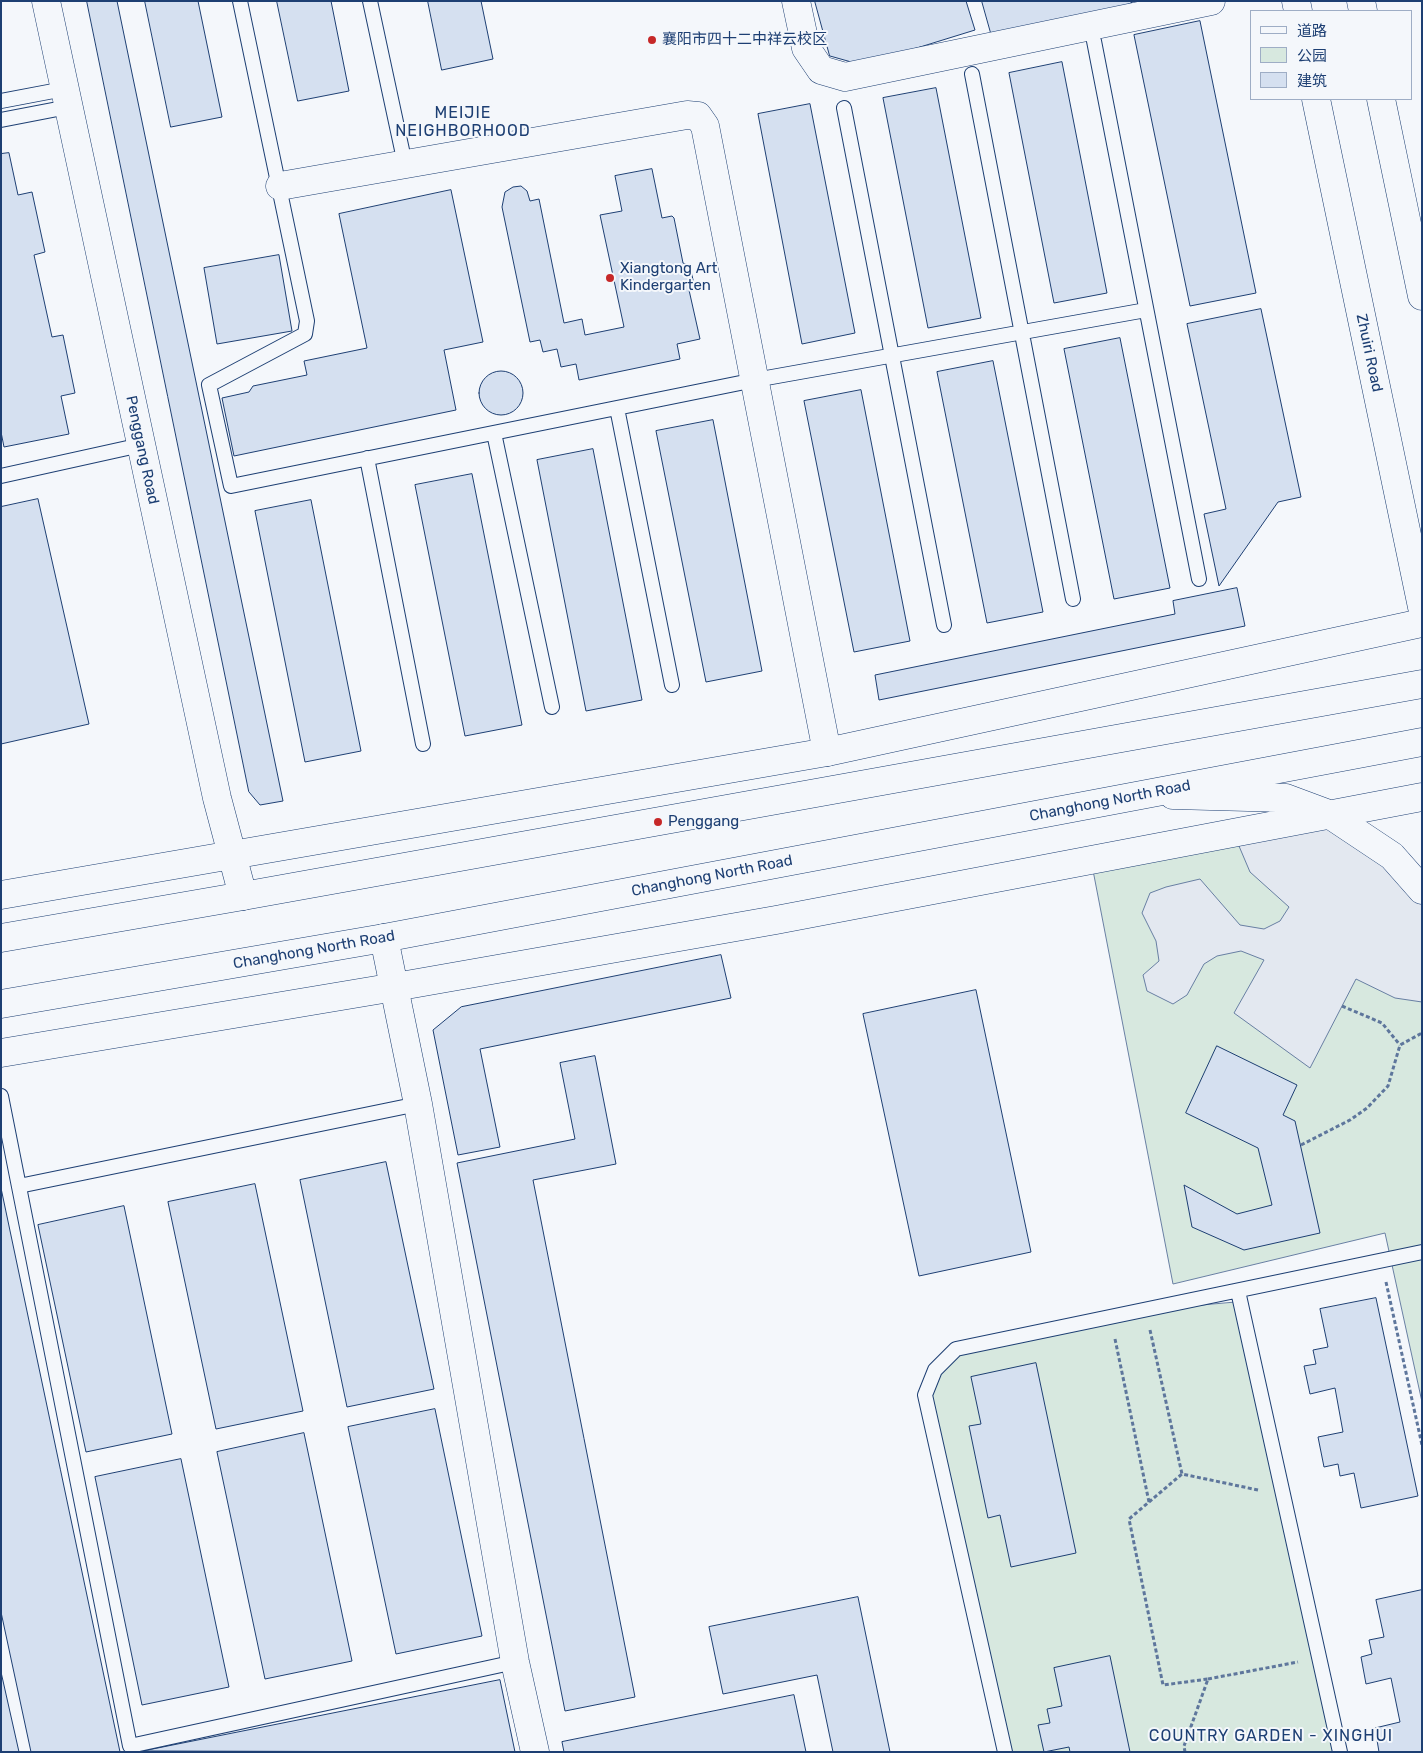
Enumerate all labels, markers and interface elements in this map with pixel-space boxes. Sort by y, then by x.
legend [1250,10,1413,100]
text: 道路 [1297,22,1327,40]
place label: 襄阳市四十二中祥云校区 [662,31,827,49]
marker: 襄阳市四十二中祥云校区 [646,34,658,46]
text: 公园 [1297,47,1327,65]
text: 建筑 [1297,72,1327,90]
district label: MEIJIE NEIGHBORHOOD [394,103,532,141]
place label: Xiangtong Art Kindergarten [620,260,717,295]
marker: Xiangtong Art Kindergarten [604,272,616,284]
street label: Zhuiri Road [1352,312,1386,394]
street label: Penggang Road [122,394,162,506]
street label: Changhong North Road [1028,777,1192,825]
place label: Penggang [668,813,739,831]
marker: Penggang [652,816,664,828]
street label: Changhong North Road [630,852,794,900]
street label: Changhong North Road [232,927,396,973]
district label: COUNTRY GARDEN - XINGHUI [1146,1726,1396,1746]

